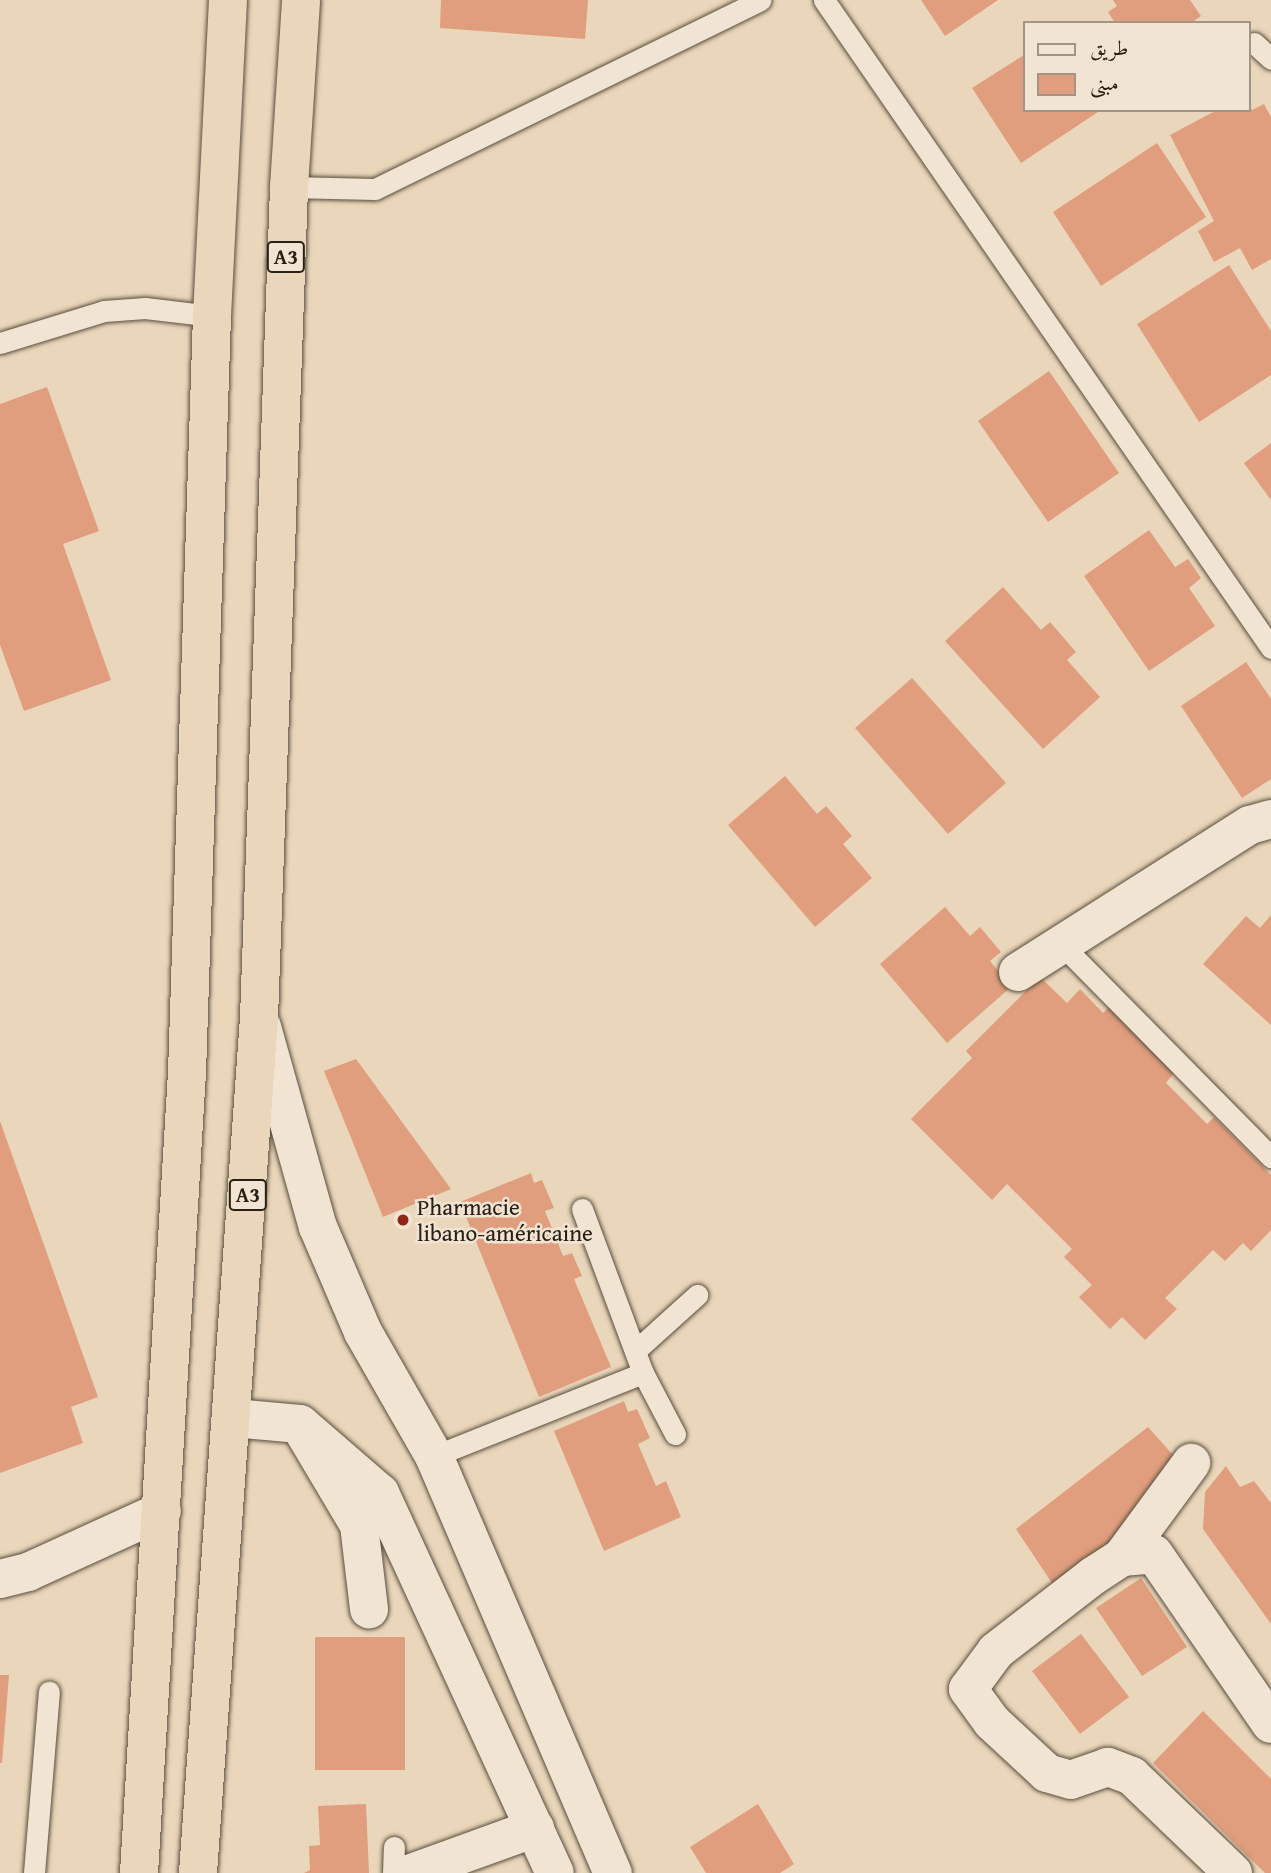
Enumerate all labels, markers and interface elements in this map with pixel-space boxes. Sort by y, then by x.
legend [1023,21,1250,112]
text: طريق [1090,32,1128,63]
text: مبنى [1090,67,1119,98]
road number: A3 [267,240,305,274]
road number: A3 [229,1178,267,1212]
place label: Pharmacie libano-américaine [417,1193,593,1247]
marker: Pharmacie libano-américaine [395,1212,411,1228]

